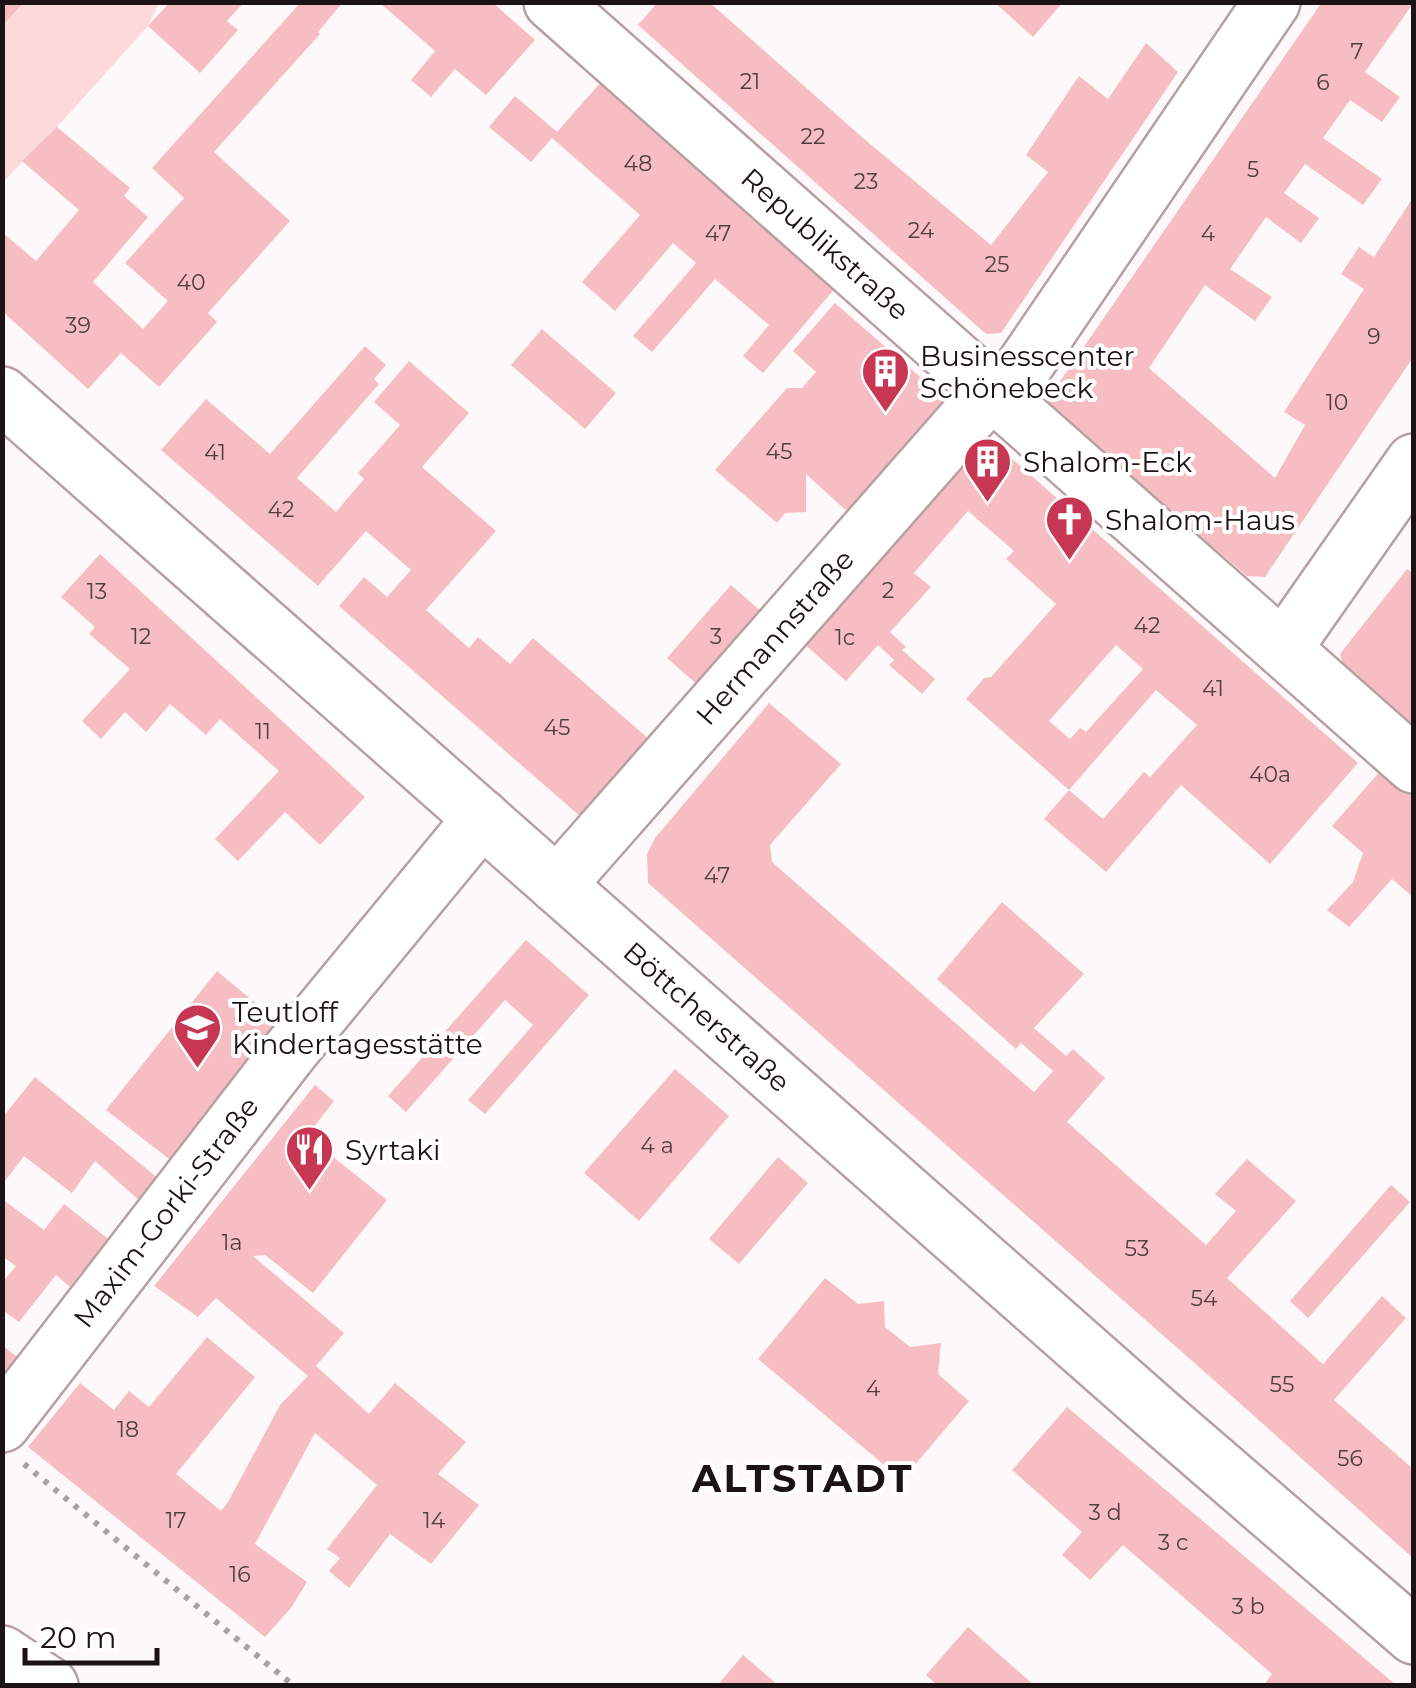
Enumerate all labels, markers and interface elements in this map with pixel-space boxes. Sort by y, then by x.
house number: 7 [1351,38,1364,65]
house number: 21 [740,68,760,95]
house number: 6 [1316,69,1330,96]
house number: 22 [801,123,826,150]
house number: 48 [624,150,652,177]
house number: 5 [1247,156,1259,183]
street label: Republikstraße [734,161,916,327]
house number: 23 [854,168,878,195]
house number: 24 [908,217,935,244]
house number: 47 [705,220,731,247]
house number: 4 [1201,220,1216,247]
house number: 25 [985,251,1009,278]
house number: 40 [176,269,206,296]
house number: 39 [65,312,91,339]
house number: 9 [1367,323,1381,350]
place label: Businesscenter Schönebeck [920,339,1135,405]
building icon: Businesscenter Schönebeck [859,346,911,414]
house number: 10 [1326,389,1348,416]
building icon: Shalom-Eck [962,436,1014,504]
house number: 45 [766,438,792,465]
house number: 41 [204,439,226,466]
place label: Shalom-Eck [1023,445,1192,479]
church icon: Shalom-Haus [1044,494,1096,562]
house number: 42 [268,496,295,523]
place label: Shalom-Haus [1105,503,1295,537]
street label: Hermannstraße [689,542,861,732]
house number: 2 [882,577,894,604]
house number: 13 [87,578,107,605]
house number: 42 [1134,612,1161,639]
house number: 12 [131,623,151,650]
house number: 3 [710,623,722,650]
house number: 1c [835,624,855,651]
house number: 41 [1202,675,1224,702]
house number: 45 [544,714,570,741]
house number: 11 [255,718,271,745]
house number: 40a [1249,761,1291,788]
house number: 47 [704,862,730,889]
street label: Böttcherstraße [617,935,797,1099]
place label: Teutloff Kindertagesstätte [232,995,483,1061]
school or university icon: Teutloff Kindertagesstätte [171,1002,223,1070]
street label: Maxim-Gorki-Straße [66,1090,266,1334]
restaurant icon: Syrtaki [284,1124,336,1192]
house number: 4 a [640,1132,674,1159]
place label: Syrtaki [345,1133,441,1167]
house number: 1a [222,1229,242,1256]
house number: 53 [1125,1235,1149,1262]
house number: 54 [1191,1285,1218,1312]
house number: 55 [1270,1371,1294,1398]
house number: 4 [866,1375,881,1402]
house number: 18 [117,1416,139,1443]
house number: 56 [1337,1445,1363,1472]
district label: ALTSTADT [691,1455,914,1502]
house number: 3 d [1088,1499,1122,1526]
house number: 17 [166,1507,186,1534]
house number: 14 [423,1507,446,1534]
house number: 3 c [1158,1529,1188,1556]
house number: 16 [229,1561,251,1588]
house number: 3 b [1231,1593,1265,1620]
scale bar [25,1603,158,1665]
text: 20 m [40,1619,117,1656]

